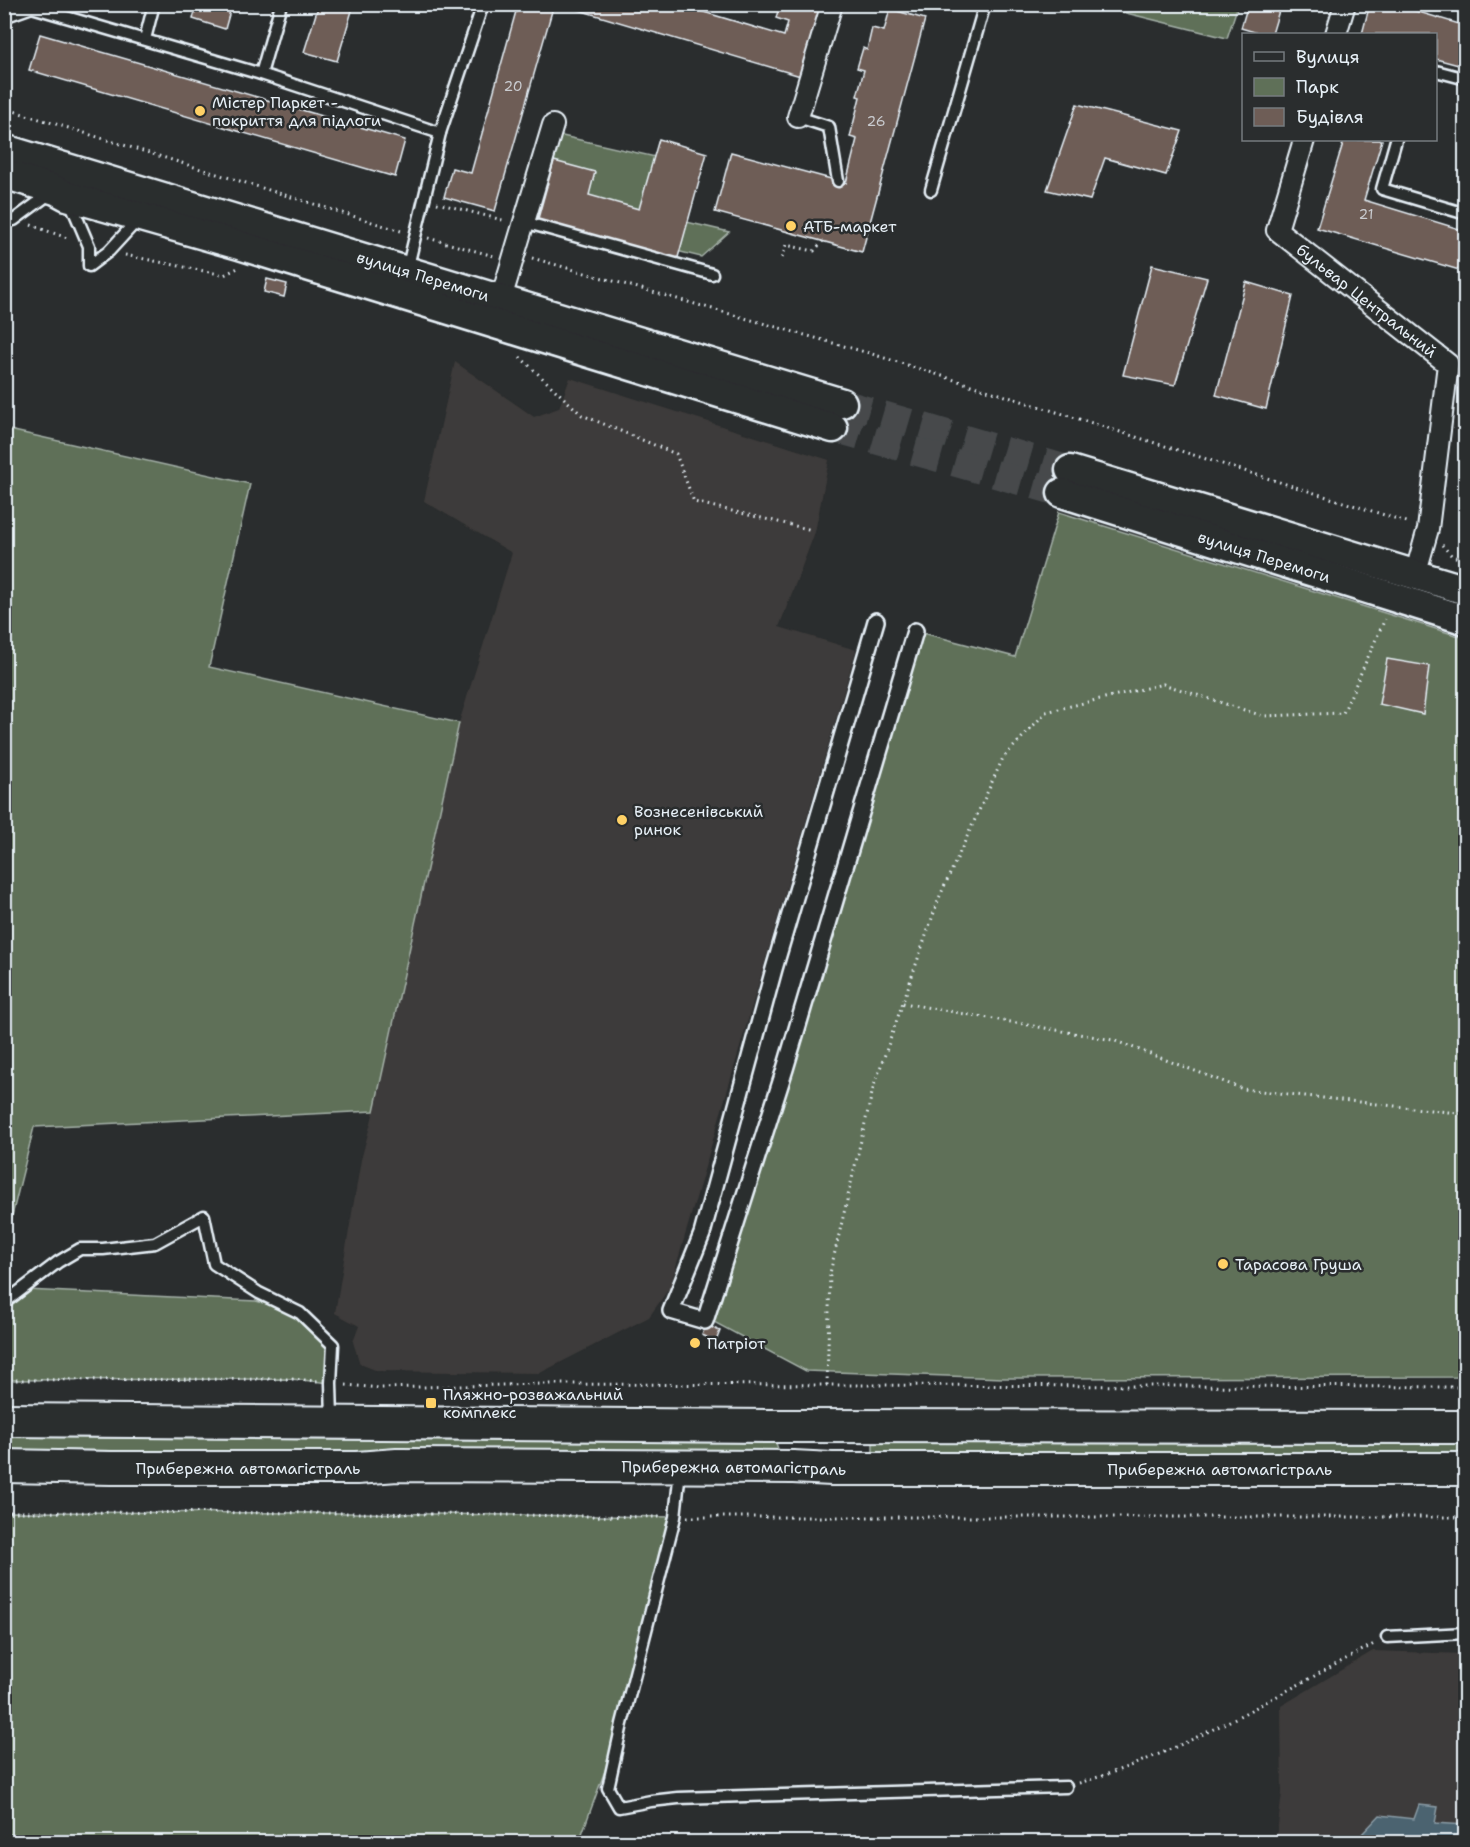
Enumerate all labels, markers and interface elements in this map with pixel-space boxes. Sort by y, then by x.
legend [1242,33,1437,141]
text: Вулиця [1296,45,1360,69]
text: Парк [1296,75,1339,99]
house number: 20 [503,77,523,95]
place label: Містер Паркет - покриття для підлоги [212,92,381,131]
marker: Містер Паркет - покриття для підлоги [193,104,207,118]
text: Будівля [1296,105,1364,129]
house number: 26 [867,112,886,130]
house number: 21 [1359,205,1373,223]
place label: АТБ-маркет [803,216,897,237]
marker: АТБ-маркет [784,219,798,233]
street label: бульвар Центральний [1292,239,1441,362]
street label: вулиця Перемоги [354,246,492,306]
street label: вулиця Перемоги [1195,526,1333,587]
place label: Вознесенівський ринок [634,801,763,840]
marker: Вознесенівський ринок [615,813,629,827]
place label: Тарасова Груша [1235,1254,1362,1275]
marker: Тарасова Груша [1216,1257,1230,1271]
place label: Патріот [707,1333,766,1354]
marker: Патріот [688,1336,702,1350]
place label: Пляжно-розважальний комплекс [443,1384,623,1423]
marker: Пляжно-розважальний комплекс [424,1396,438,1410]
street label: Прибережна автомагістраль [621,1456,846,1480]
street label: Прибережна автомагістраль [136,1458,360,1479]
street label: Прибережна автомагістраль [1107,1459,1332,1480]

